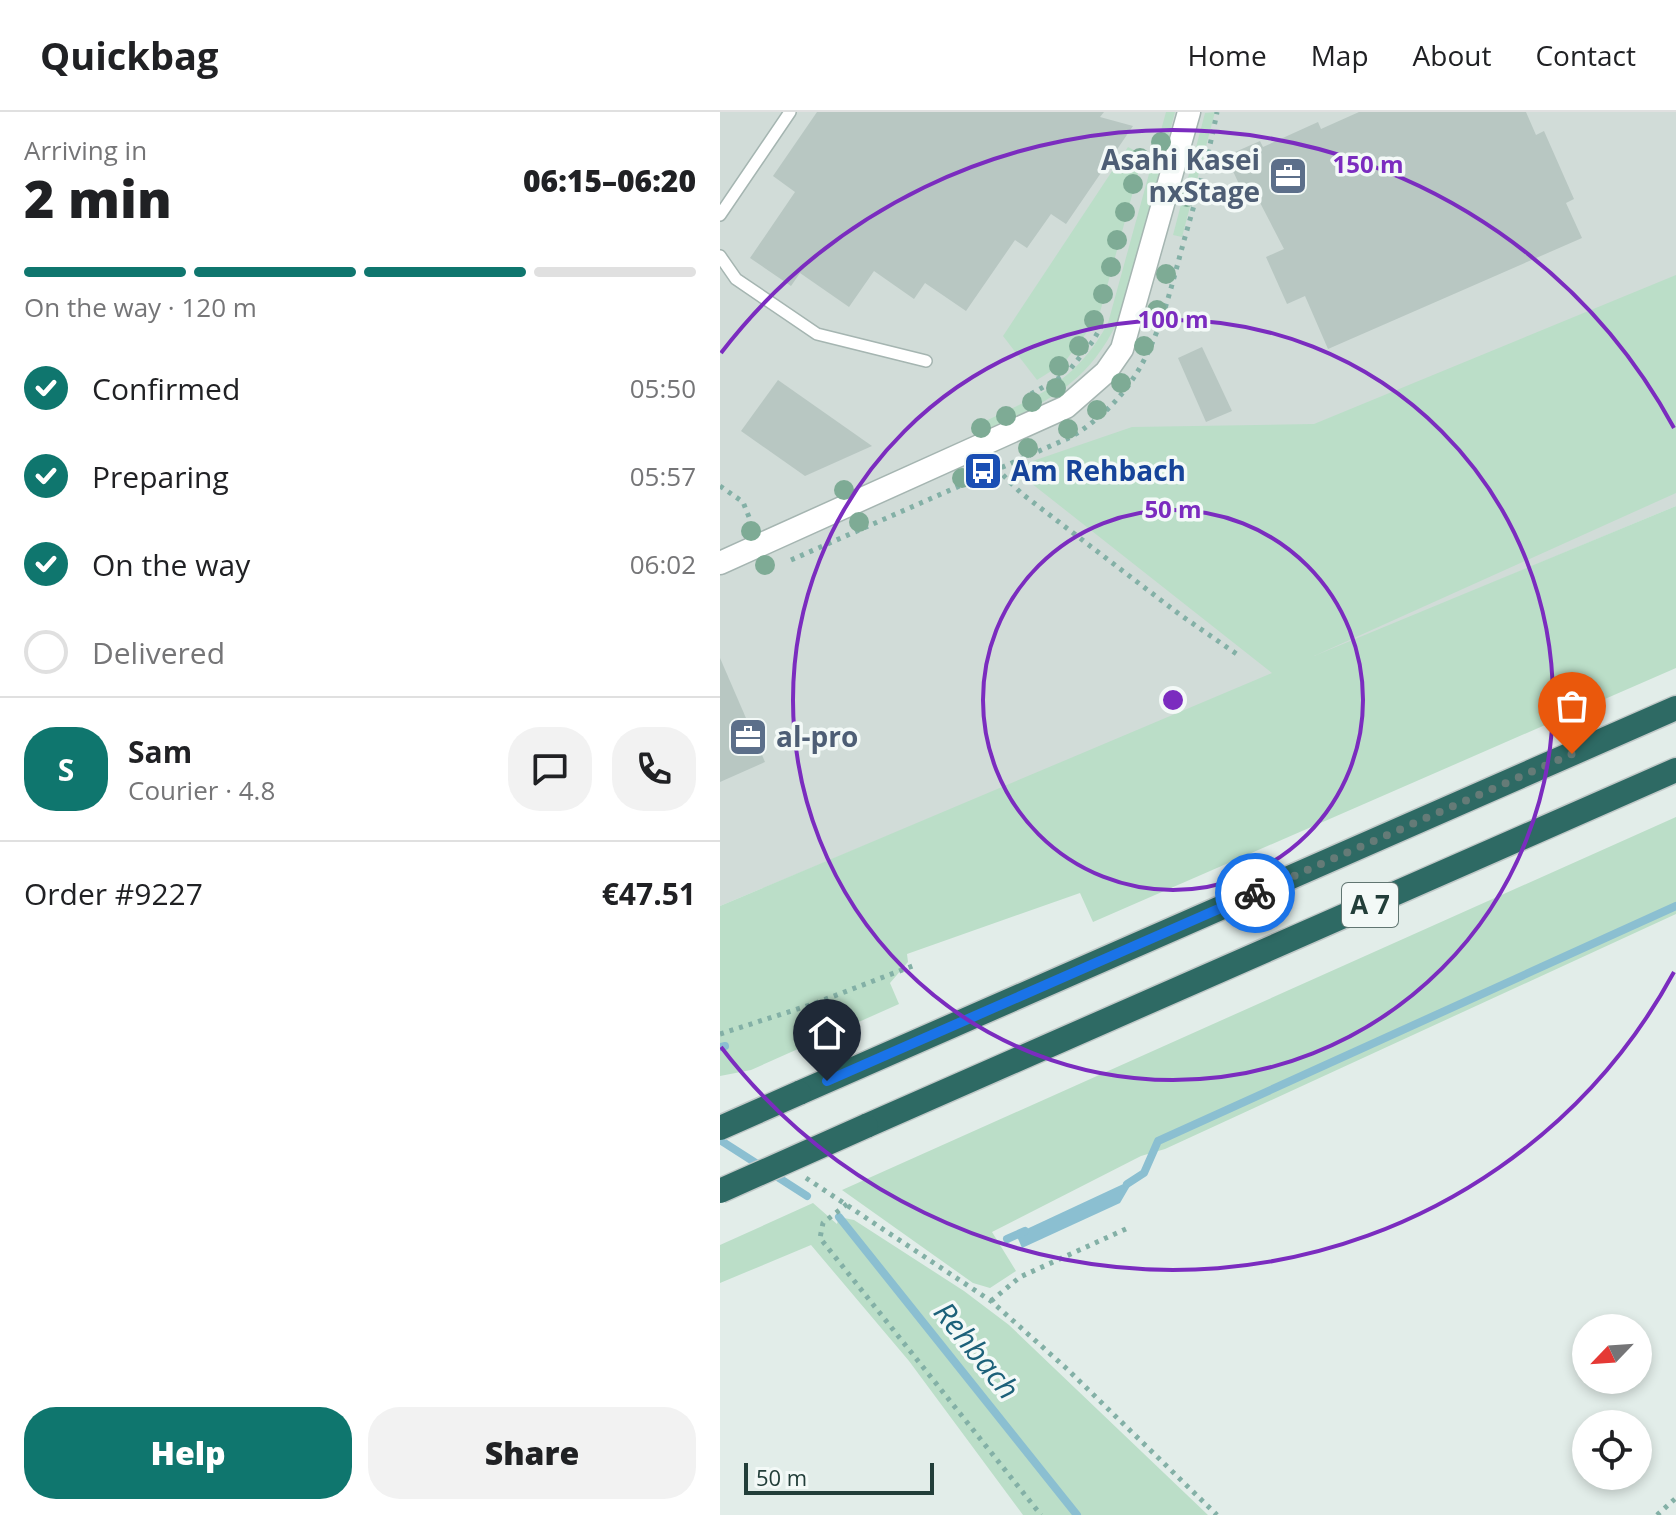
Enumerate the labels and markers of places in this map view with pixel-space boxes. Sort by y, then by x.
place label: Asahi Kasei nxStage [1101,140,1260,210]
office icon: Asahi Kasei nxStage [1267,155,1309,197]
bus stop icon: Am Rehbach [962,450,1004,492]
place label: Am Rehbach [1011,451,1186,489]
pin [1538,672,1606,754]
centre of rings [1159,686,1187,714]
office icon: al-pro [727,716,769,758]
place label: al-pro [776,717,858,755]
pin [793,999,861,1081]

